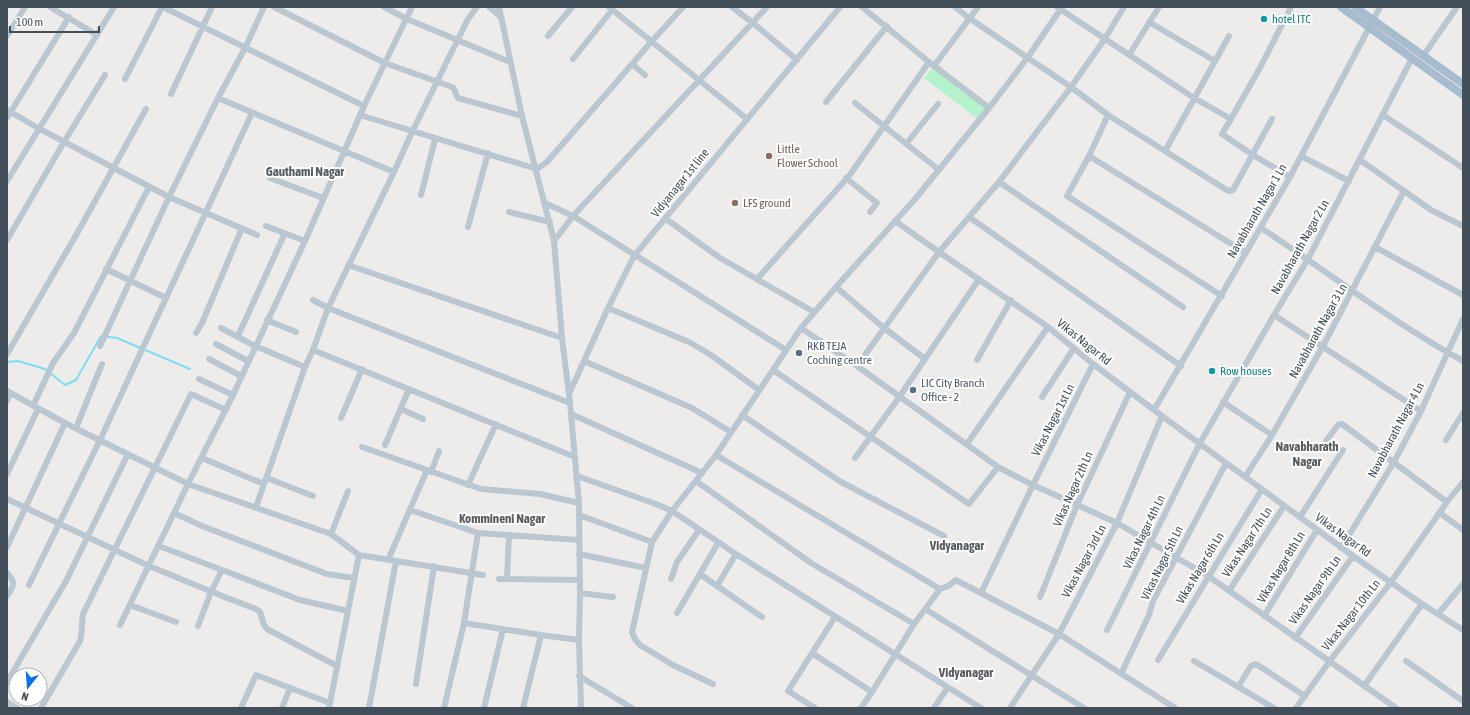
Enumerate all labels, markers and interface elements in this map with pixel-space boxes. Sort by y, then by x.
scale bar [10,8,99,34]
place label: hotel ITC [1272,12,1311,26]
marker: hotel ITC [1259,14,1269,24]
text: 100 m [16,15,43,29]
place label: Little Flower School [777,142,839,170]
street label: Vidyanagar 1st line [648,146,712,220]
marker: Little Flower School [764,151,774,161]
street label: Navabharath Nagar 1 Ln [1224,162,1290,260]
district label: Gauthami Nagar [266,164,345,179]
place label: LFS ground [743,196,791,210]
street label: Navabharath Nagar 2 Ln [1268,197,1332,297]
marker: LFS ground [730,198,740,208]
street label: Navabharath Nagar 3 Ln [1286,281,1350,381]
street label: Vikas Nagar Rd [1054,316,1114,368]
place label: RKB TEJA Coching centre [807,339,872,367]
marker: RKB TEJA Coching centre [794,348,804,358]
place label: Row houses [1220,364,1272,378]
marker: Row houses [1207,366,1217,376]
place label: LIC City Branch Office - 2 [921,376,985,404]
street label: Navabharath Nagar 4 Ln [1365,380,1427,480]
street label: Vikas Nagar 1st Ln [1029,382,1077,458]
marker: LIC City Branch Office - 2 [908,385,918,395]
district label: Navabharath Nagar [1275,439,1339,469]
street label: Vikas Nagar 2th Ln [1050,449,1096,529]
street label: Vikas Nagar 4th Ln [1120,493,1168,571]
street label: Vikas Nagar 7th Ln [1219,504,1275,580]
street label: Vikas Nagar Rd [1312,510,1374,560]
district label: Kommineni Nagar [459,511,546,526]
street label: Vikas Nagar 3rd Ln [1059,522,1109,600]
street label: Vikas Nagar 5th Ln [1138,524,1186,602]
street label: Vikas Nagar 8th Ln [1254,529,1308,605]
street label: Vikas Nagar 6th Ln [1173,530,1227,606]
district label: Vidyanagar [929,538,985,553]
street label: Vikas Nagar 9th Ln [1286,553,1344,627]
street label: Vikas Nagar 10th Ln [1319,577,1383,653]
district label: Vidyanagar [938,665,994,680]
north arrow [8,667,48,707]
text: N [20,690,30,703]

